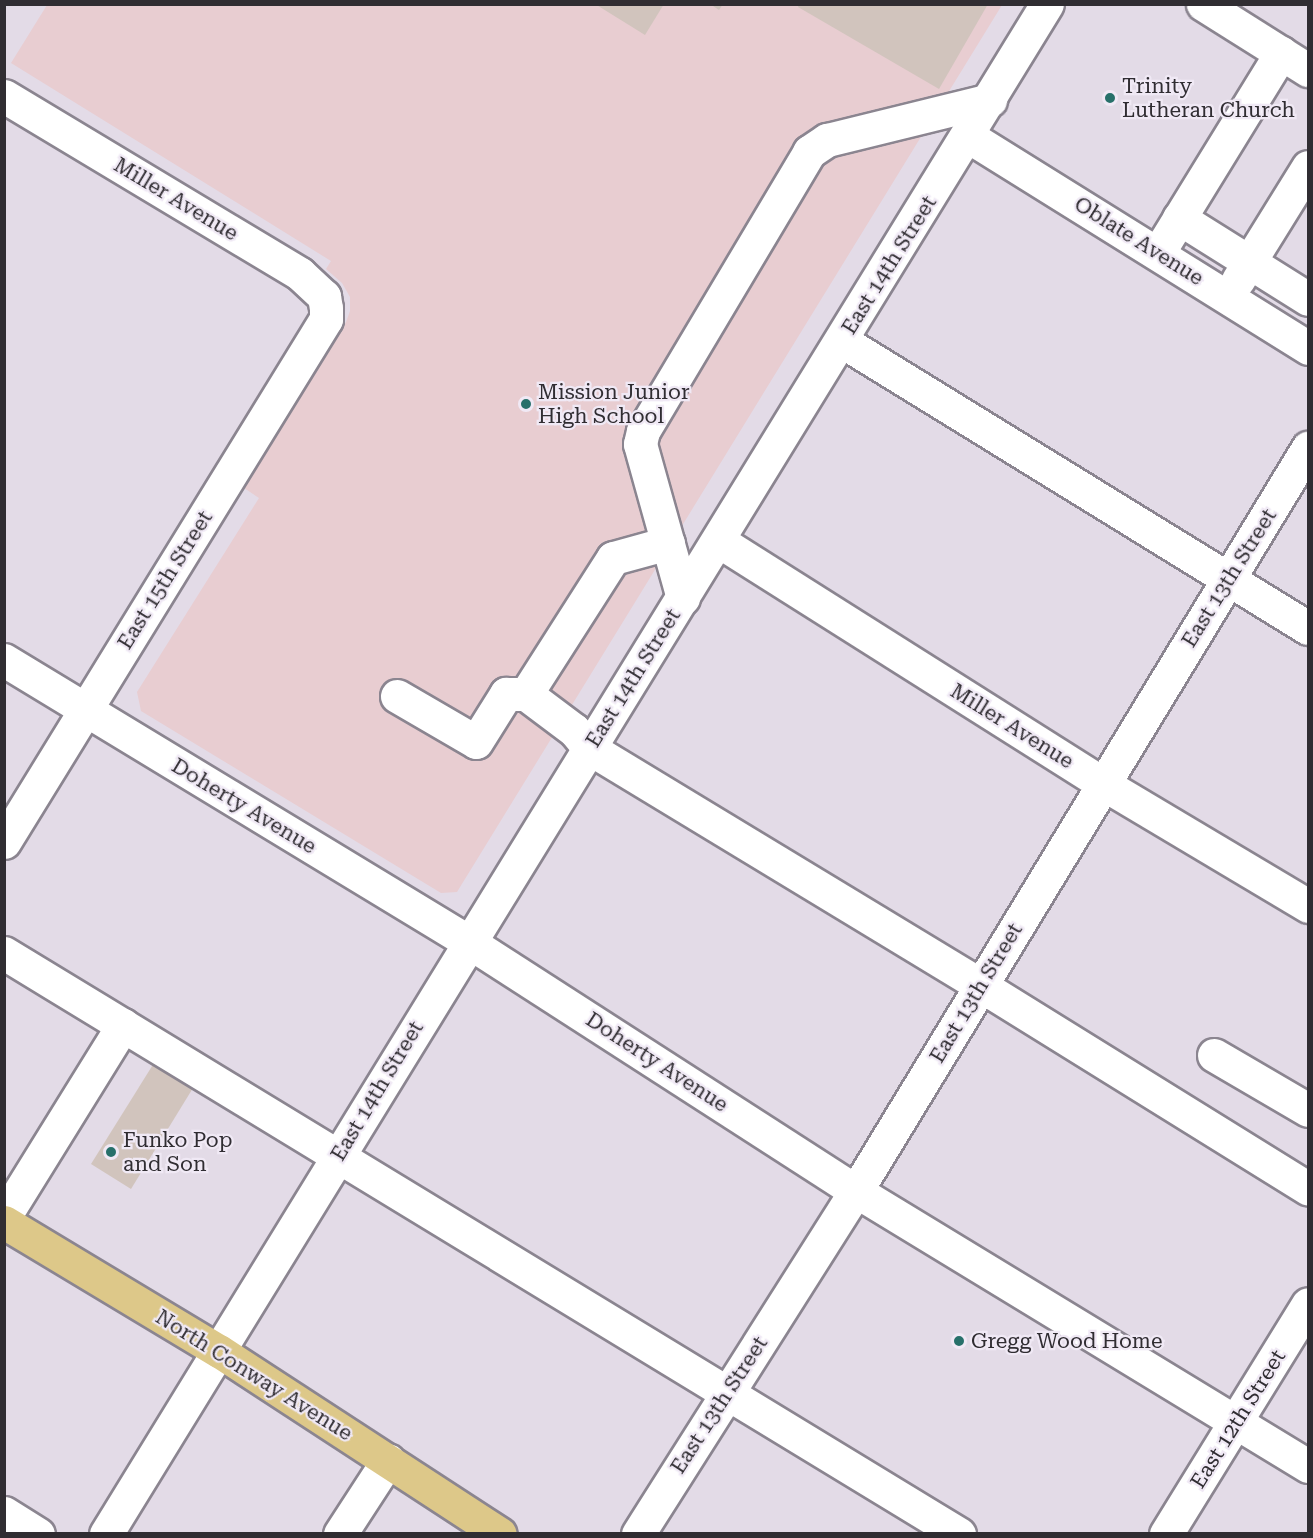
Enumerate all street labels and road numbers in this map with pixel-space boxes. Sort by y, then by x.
street label: Miller Avenue [109,152,243,246]
street label: East 14th Street [836,191,942,339]
street label: Oblate Avenue [1070,191,1208,291]
street label: East 13th Street [1176,504,1282,652]
street label: East 15th Street [112,506,218,654]
street label: East 14th Street [580,604,686,752]
street label: Miller Avenue [946,678,1078,774]
street label: Doherty Avenue [167,753,321,859]
street label: East 13th Street [924,919,1028,1067]
street label: Doherty Avenue [581,1007,733,1117]
street label: East 14th Street [325,1017,429,1165]
street label: North Conway Avenue [151,1304,357,1446]
street label: East 13th Street [665,1332,773,1478]
street label: East 12th Street [1185,1345,1291,1493]

